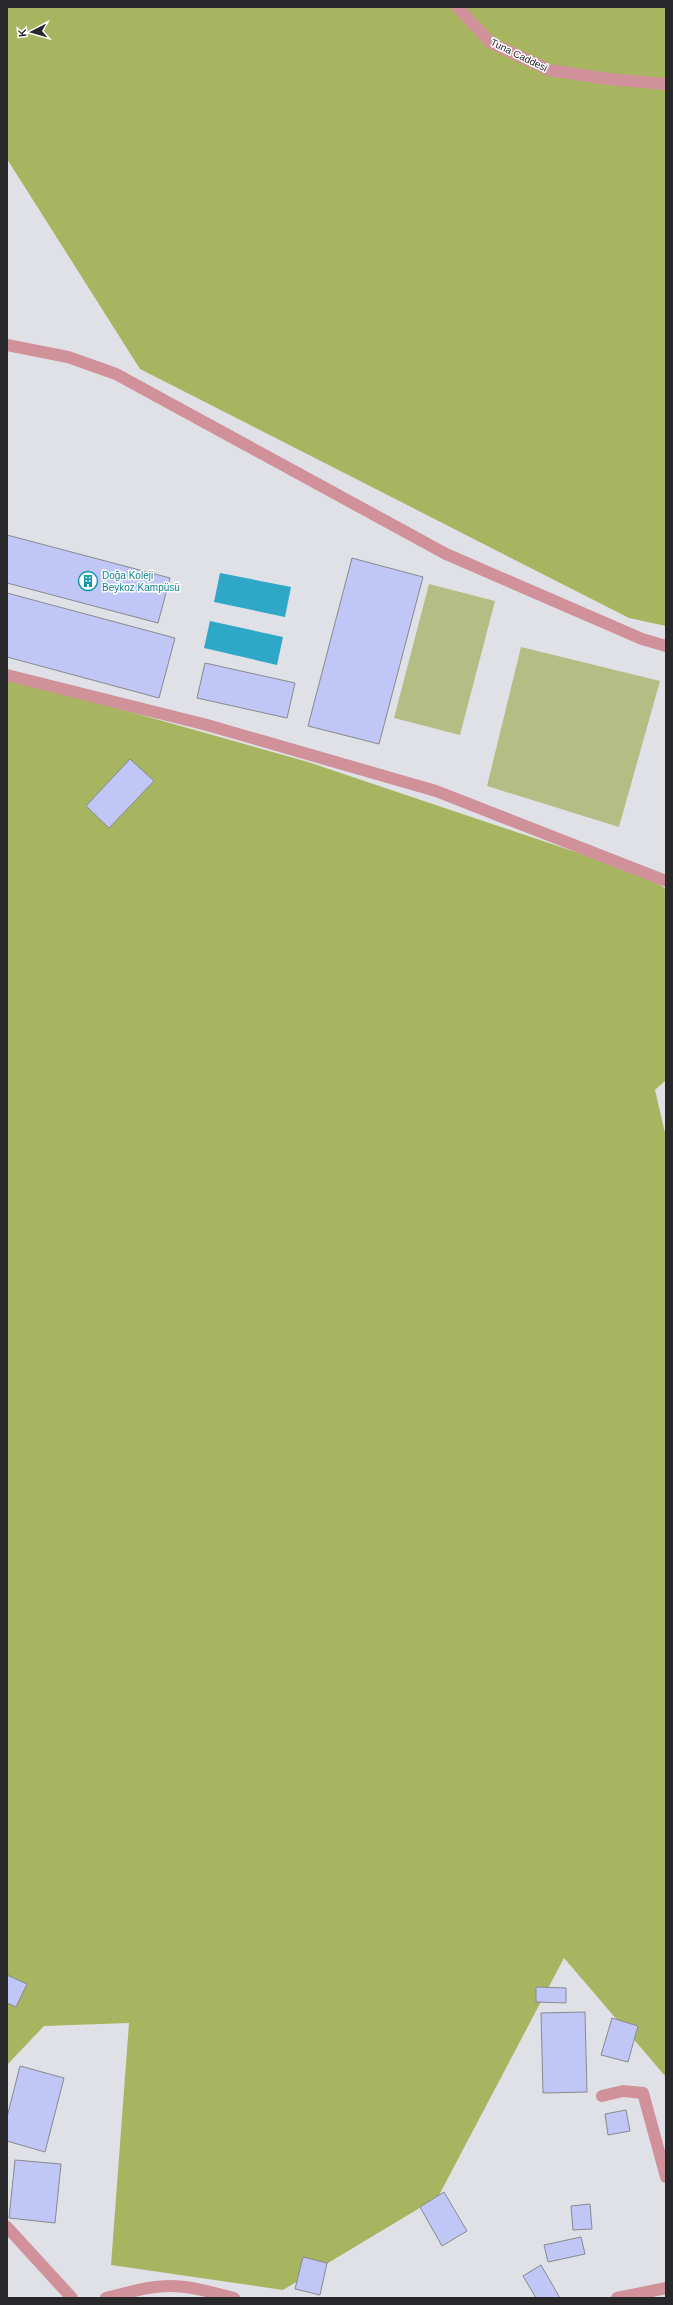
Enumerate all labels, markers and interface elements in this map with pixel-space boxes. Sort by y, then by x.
north arrow [12,12,52,52]
text: K [16,28,28,38]
street label: Tuna Caddesi [489,36,549,74]
building icon: Doğa Koleji Beykoz Kampüsü [77,570,99,592]
place label: Doğa Koleji Beykoz Kampüsü [102,570,180,593]

